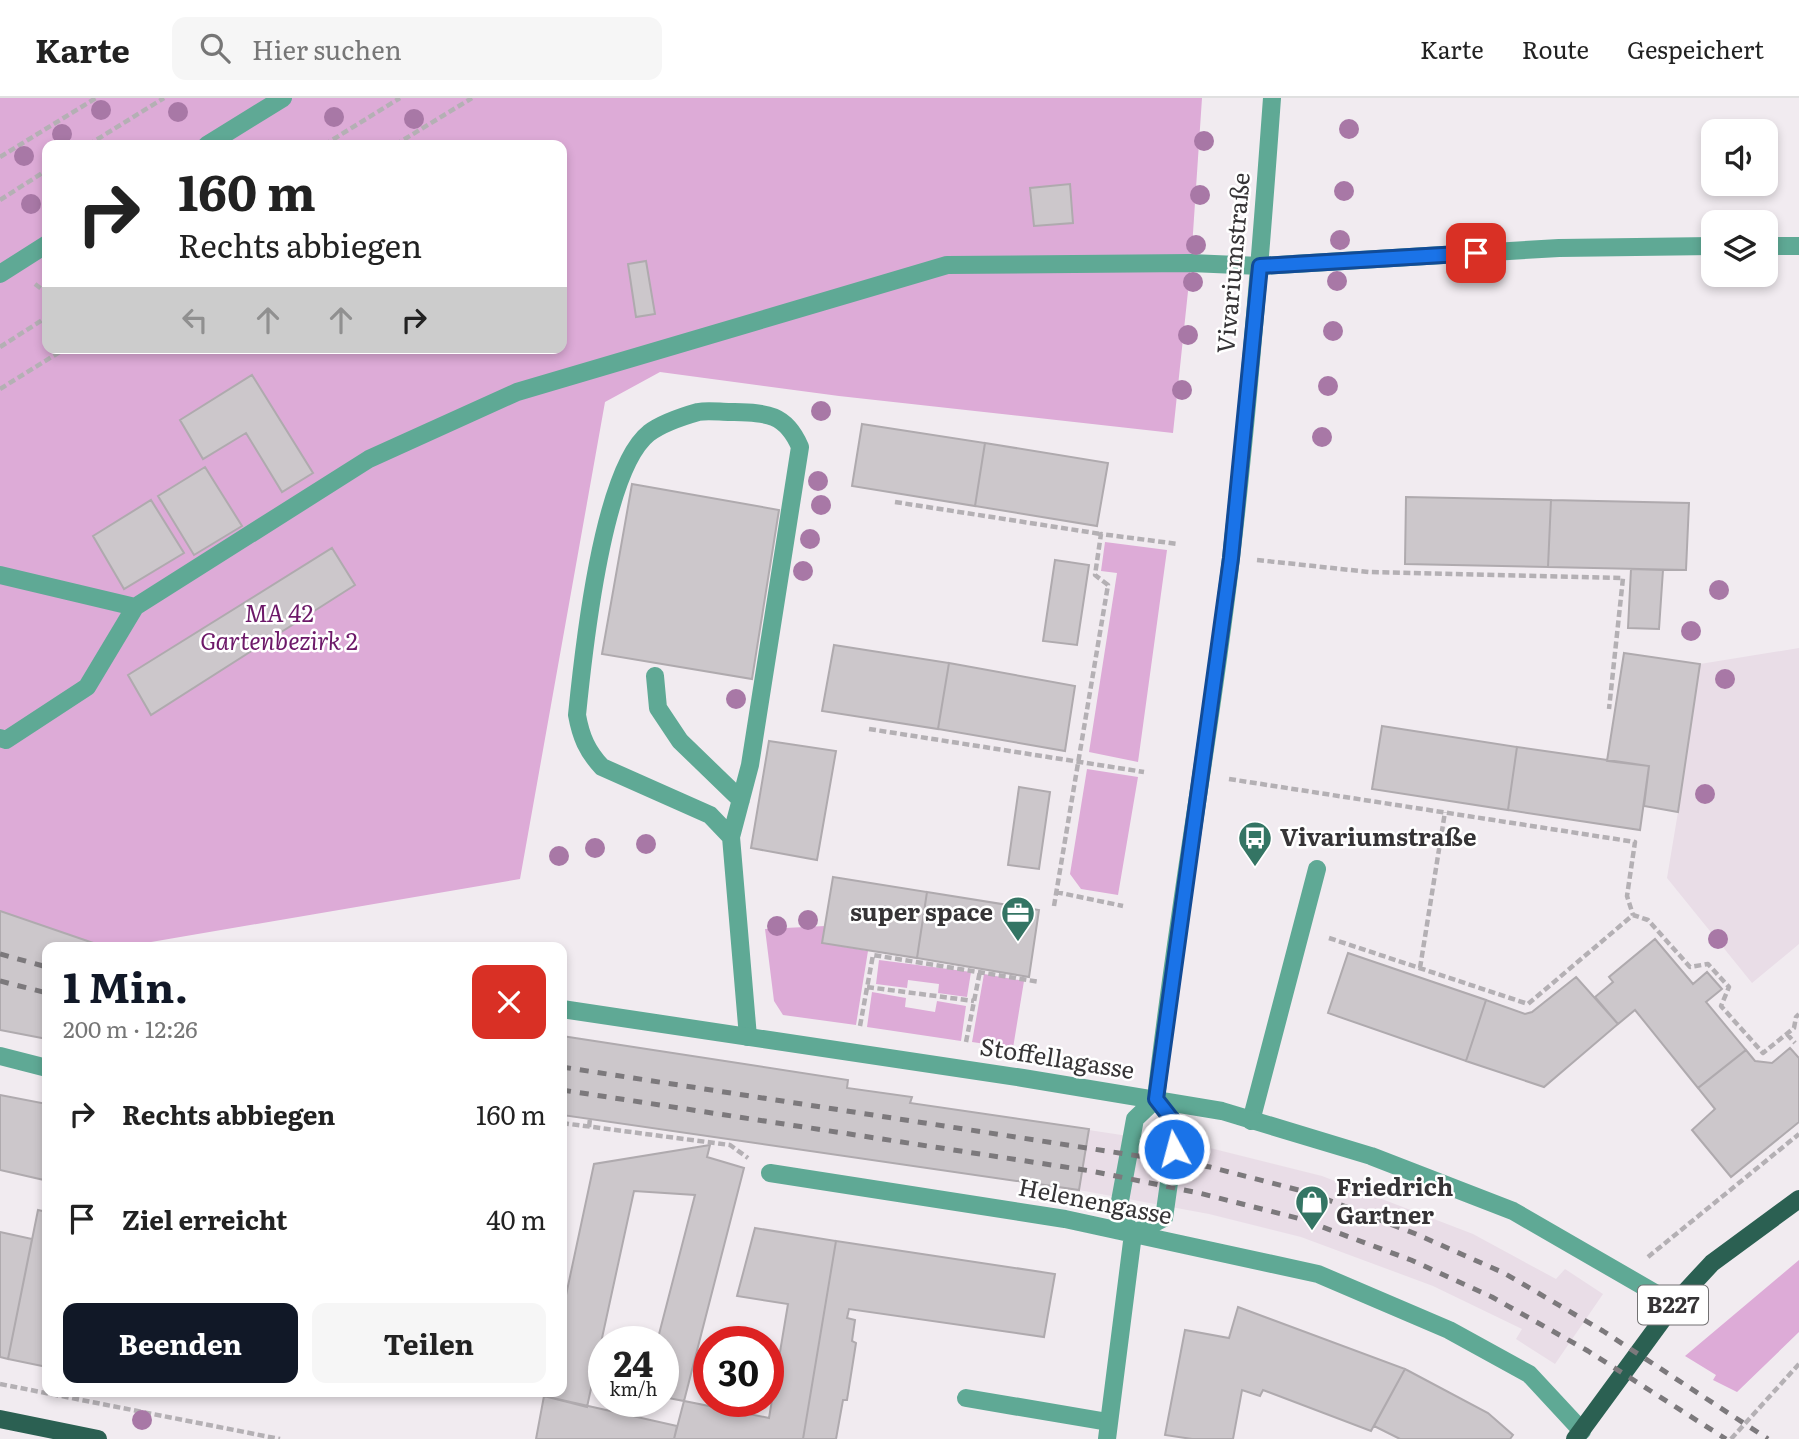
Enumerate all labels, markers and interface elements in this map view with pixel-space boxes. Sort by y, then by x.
search box [172,17,662,80]
text: Karte [35,24,130,73]
icon: search [196,29,234,67]
text: Hier suchen [252,29,402,68]
text: Karte [1420,31,1484,66]
text: Route [1522,31,1589,66]
text: Gespeichert [1627,31,1764,66]
map controls [1701,119,1778,287]
button: sound [1701,119,1778,196]
text: 160 m [178,153,316,226]
icon: right [63,168,154,259]
street label: Vivariumstraße [1206,171,1257,355]
button: layers [1701,210,1778,287]
text: Rechts abbiegen [178,220,422,268]
pin [1446,223,1506,283]
icon: arrive [1457,234,1495,272]
icon: left [176,301,214,339]
icon: ahead [249,301,287,339]
icon: ahead [322,301,360,339]
icon: right [395,301,433,339]
park label: MA 42 Gartenbezirk 2 [200,594,358,657]
place label: Vivariumstraße [1280,818,1477,853]
bus stop icon: Vivariumstraße [1236,819,1274,868]
place label: super space [850,893,993,928]
office icon: super space [999,894,1037,943]
text: 1 Min. [63,954,188,1016]
button: close [472,965,546,1039]
text: 200 m · 12:26 [63,1011,197,1045]
street label: Stoffellagasse [978,1027,1137,1086]
text: Rechts abbiegen [122,1094,335,1133]
text: 160 m [476,1094,546,1133]
icon: right [63,1095,101,1133]
position arrow [1137,1112,1211,1186]
street label: Helenengasse [1016,1167,1175,1232]
place label: Friedrich Gartner [1336,1168,1453,1231]
shop icon: Friedrich Gartner [1293,1183,1331,1232]
text: Ziel erreicht [122,1199,287,1238]
text: 40 m [486,1199,546,1238]
icon: arrive [63,1200,101,1238]
road number: B227 [1638,1286,1708,1324]
button: Beenden [63,1303,298,1383]
button: Teilen [312,1303,546,1383]
speed limit sign: 30 [693,1326,784,1417]
text: 24 [614,1336,653,1388]
text: km/h [610,1375,657,1402]

